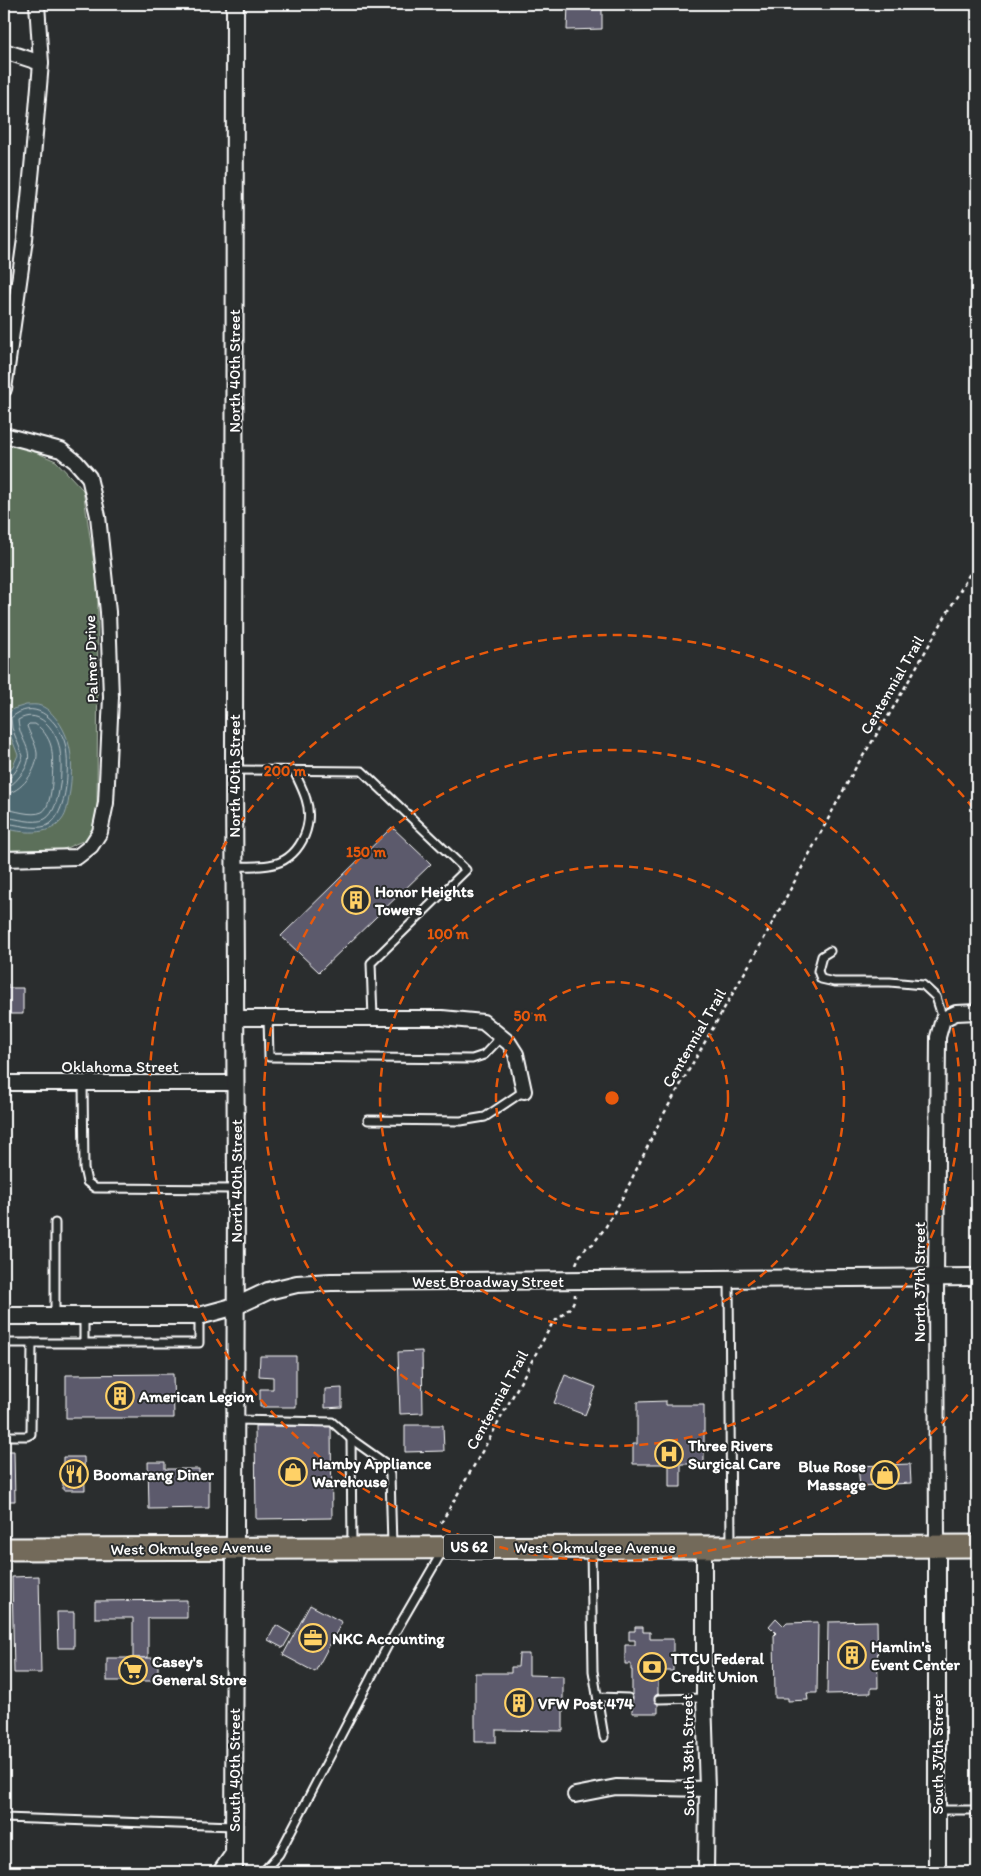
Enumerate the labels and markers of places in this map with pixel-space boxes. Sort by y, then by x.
place label: Honor Heights Towers [374,882,474,919]
building icon: Honor Heights Towers [341,885,371,915]
centre of rings [603,1089,621,1107]
building icon: American Legion [105,1381,135,1411]
place label: American Legion [138,1387,255,1407]
place label: Three Rivers Surgical Care [687,1436,781,1474]
hospital icon: Three Rivers Surgical Care [654,1439,684,1469]
place label: Hamby Appliance Warehouse [312,1454,432,1491]
shop icon: Hamby Appliance Warehouse [278,1457,308,1487]
place label: Blue Rose Massage [798,1457,866,1495]
restaurant icon: Boomarang Diner [59,1459,89,1489]
shop icon: Blue Rose Massage [870,1460,900,1490]
place label: Boomarang Diner [93,1465,215,1485]
office icon: NKC Accounting [298,1623,328,1653]
place label: NKC Accounting [332,1629,445,1649]
place label: Hamlin's Event Center [871,1637,960,1674]
building icon: Hamlin's Event Center [837,1640,867,1670]
place label: TTCU Federal Credit Union [670,1649,765,1686]
place label: Casey's General Store [152,1652,247,1689]
bank icon: TTCU Federal Credit Union [637,1652,667,1682]
supermarket icon: Casey's General Store [118,1655,148,1685]
building icon: VFW Post 474 [504,1688,534,1718]
place label: VFW Post 474 [538,1694,634,1713]

